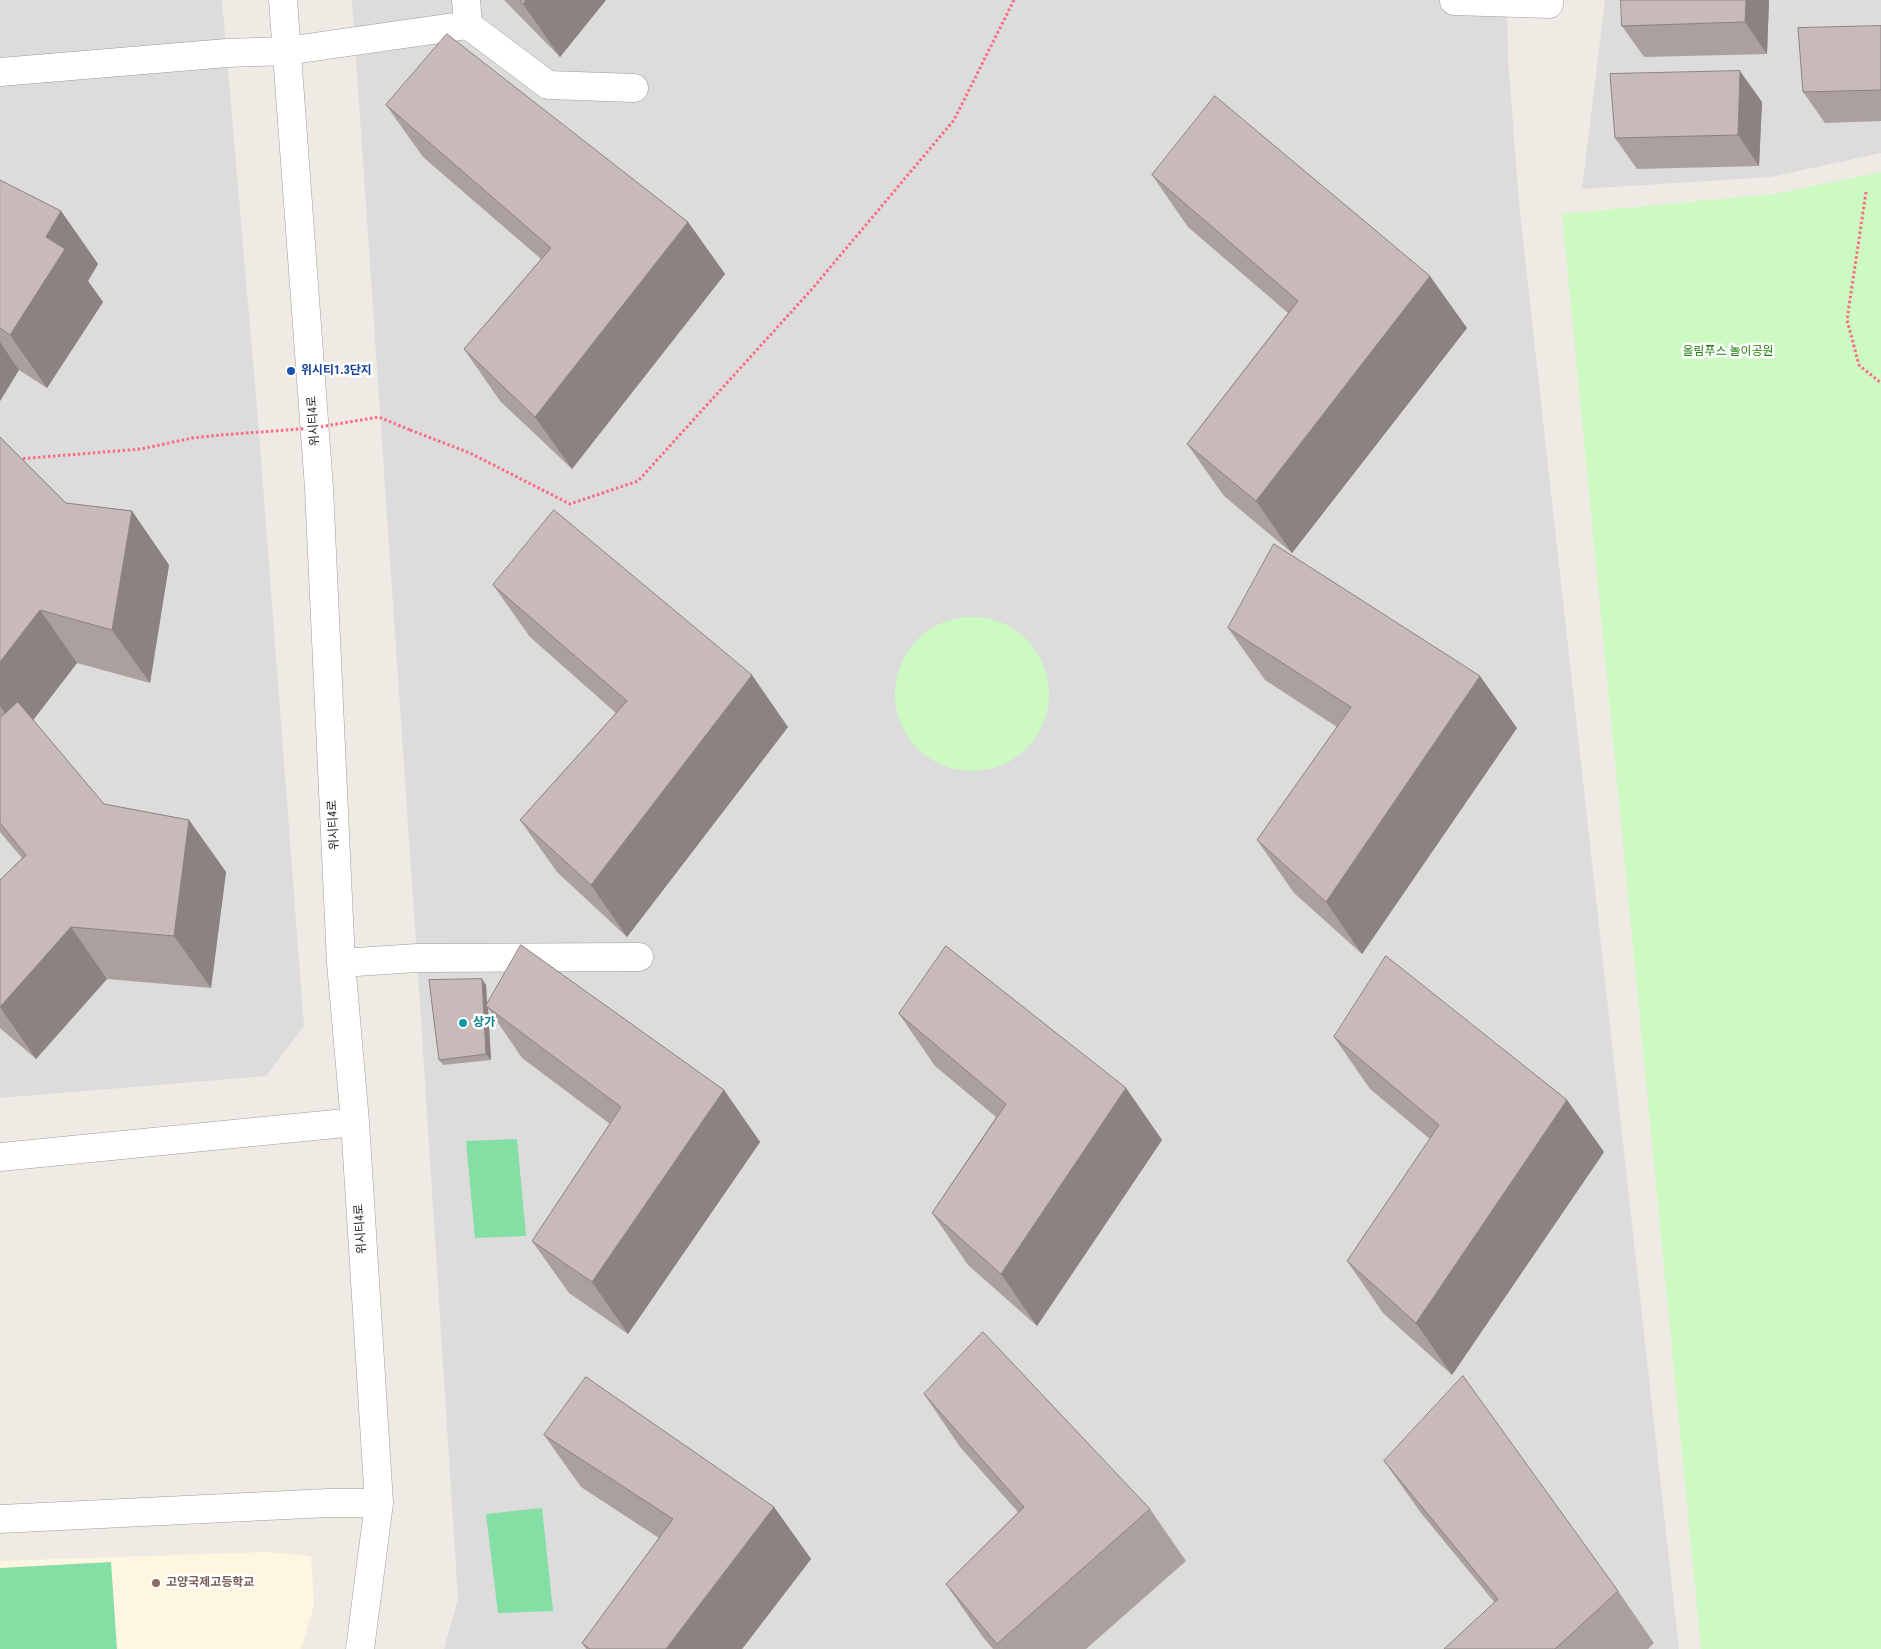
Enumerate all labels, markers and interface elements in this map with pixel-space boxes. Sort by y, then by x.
park label: 올림푸스 놀이공원 [1682,345,1774,359]
place label: 위시티1.3단지 [301,364,372,378]
marker: 위시티1.3단지 [285,365,297,377]
street label: 위시티4로 [305,396,323,446]
street label: 위시티4로 [325,800,343,850]
place label: 상가 [473,1016,495,1030]
marker: 상가 [457,1017,469,1029]
street label: 위시티4로 [352,1204,370,1254]
place label: 고양국제고등학교 [166,1576,254,1590]
marker: 고양국제고등학교 [150,1577,162,1589]

